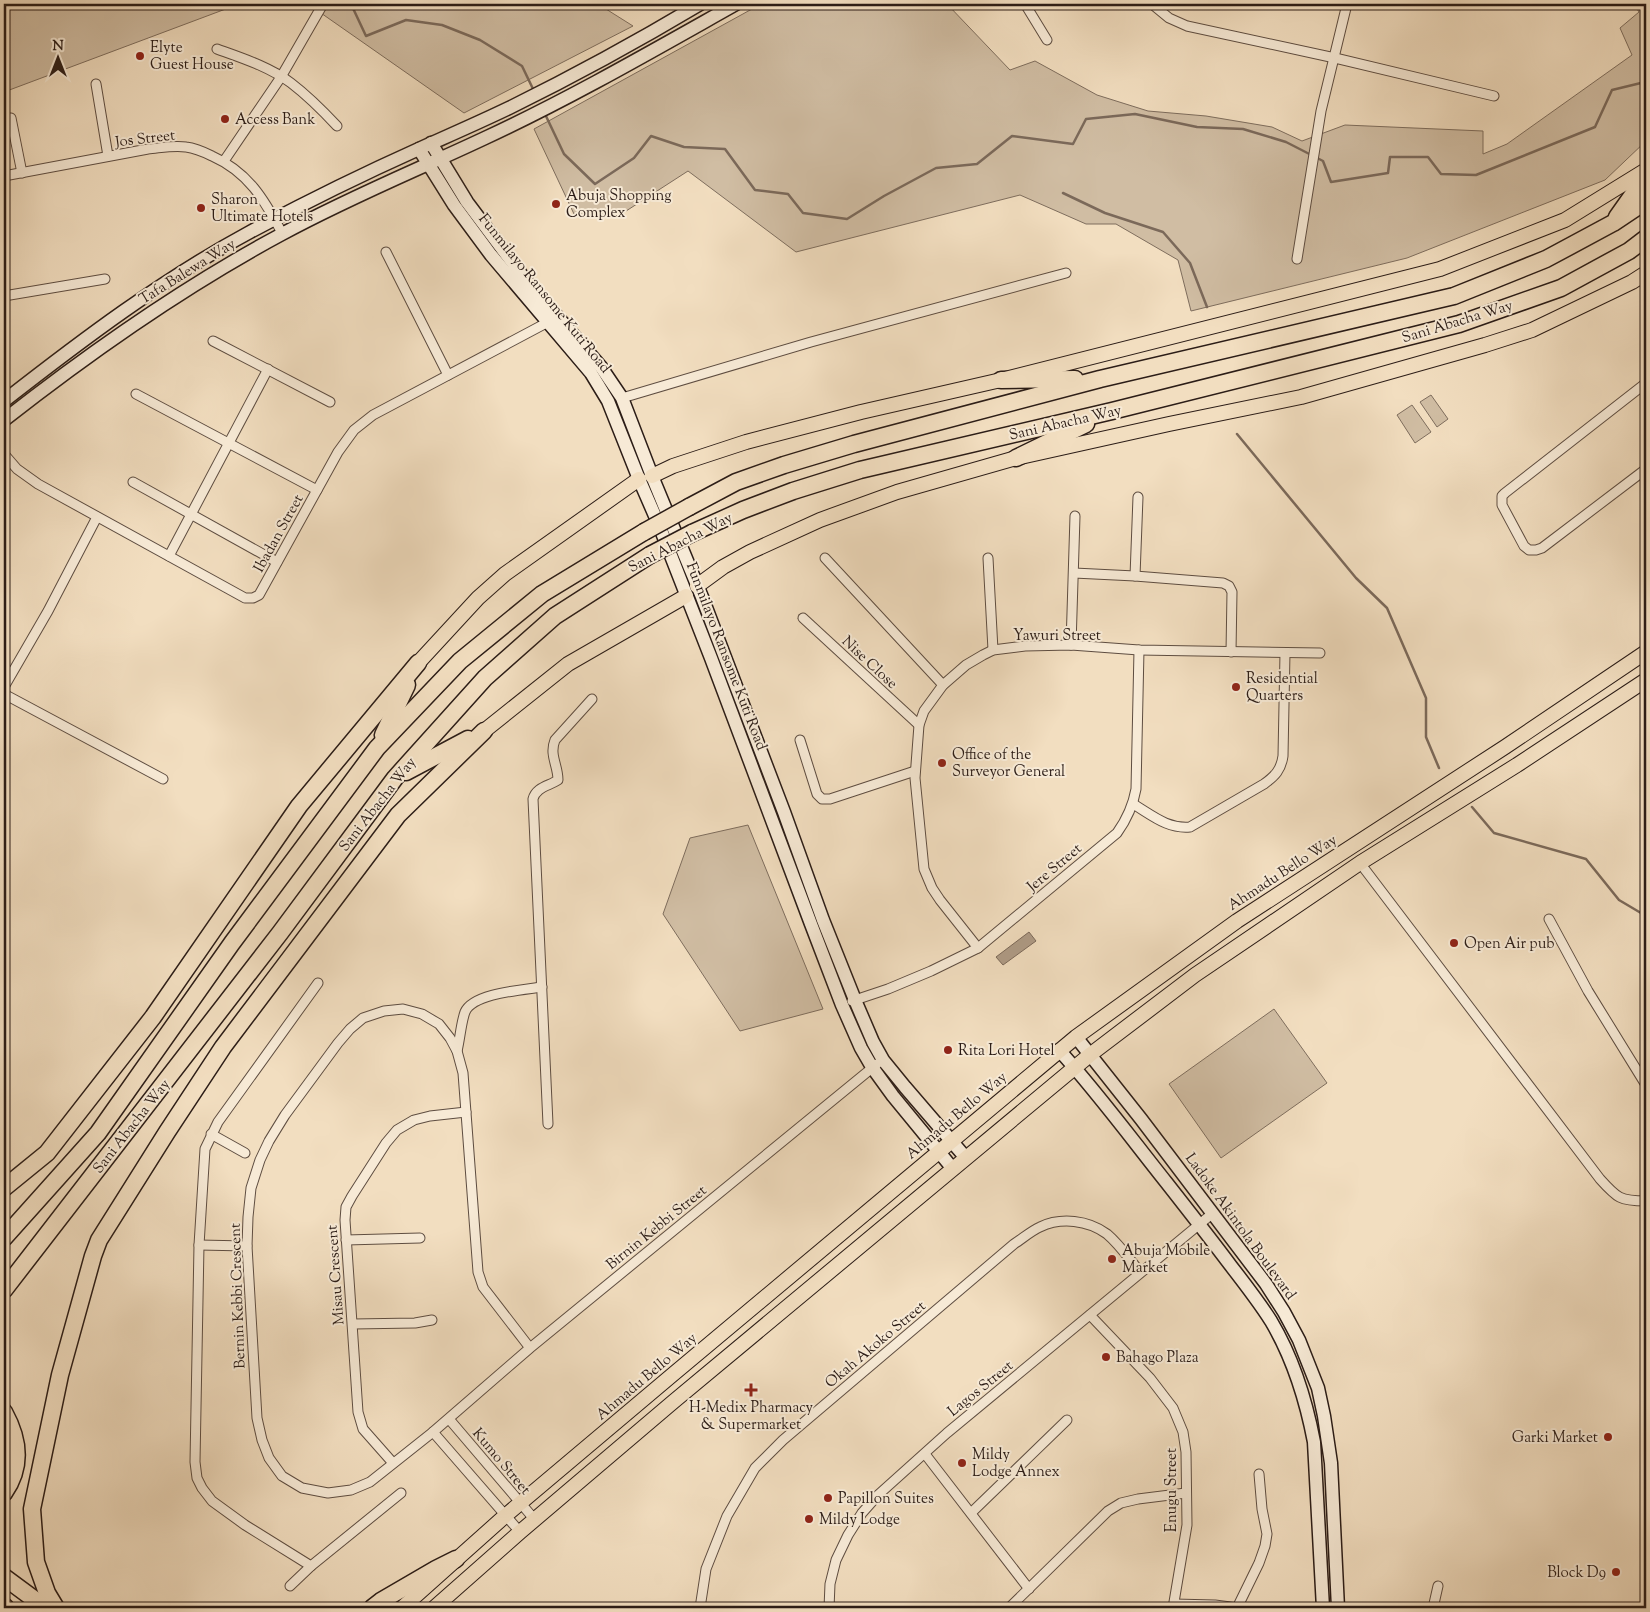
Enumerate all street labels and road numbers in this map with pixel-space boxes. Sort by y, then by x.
street label: Jos Street [113,125,176,154]
street label: Funmilayo Ransome Kuti Road [473,210,615,379]
street label: Tafa Balewa Way [136,234,240,310]
street label: Sani Abacha Way [1400,295,1516,349]
street label: Sani Abacha Way [1007,400,1124,447]
street label: Ibadan Street [249,491,309,577]
street label: Sani Abacha Way [625,508,737,579]
street label: Funmilayo Ransome Kuti Road [680,559,771,754]
street label: Yawuri Street [1013,626,1101,647]
street label: Nise Close [836,632,902,694]
street label: Sani Abacha Way [335,753,422,857]
street label: Ahmadu Bello Way [1224,830,1342,916]
street label: Jere Street [1022,839,1087,898]
street label: Ahmadu Bello Way [902,1067,1012,1165]
street label: Sani Abacha Way [89,1075,176,1179]
street label: Ladoke Akintola Boulevard [1179,1149,1301,1305]
street label: Birnin Kebbi Street [602,1181,712,1275]
street label: Bernin Kebbi Crescent [225,1223,252,1369]
street label: Misau Crescent [323,1224,350,1326]
street label: Okah Akoko Street [821,1297,931,1394]
street label: Ahmadu Bello Way [592,1328,702,1426]
street label: Lagos Street [944,1356,1018,1422]
street label: Kumo Street [467,1424,535,1500]
street label: Enugu Street [1162,1448,1183,1532]

